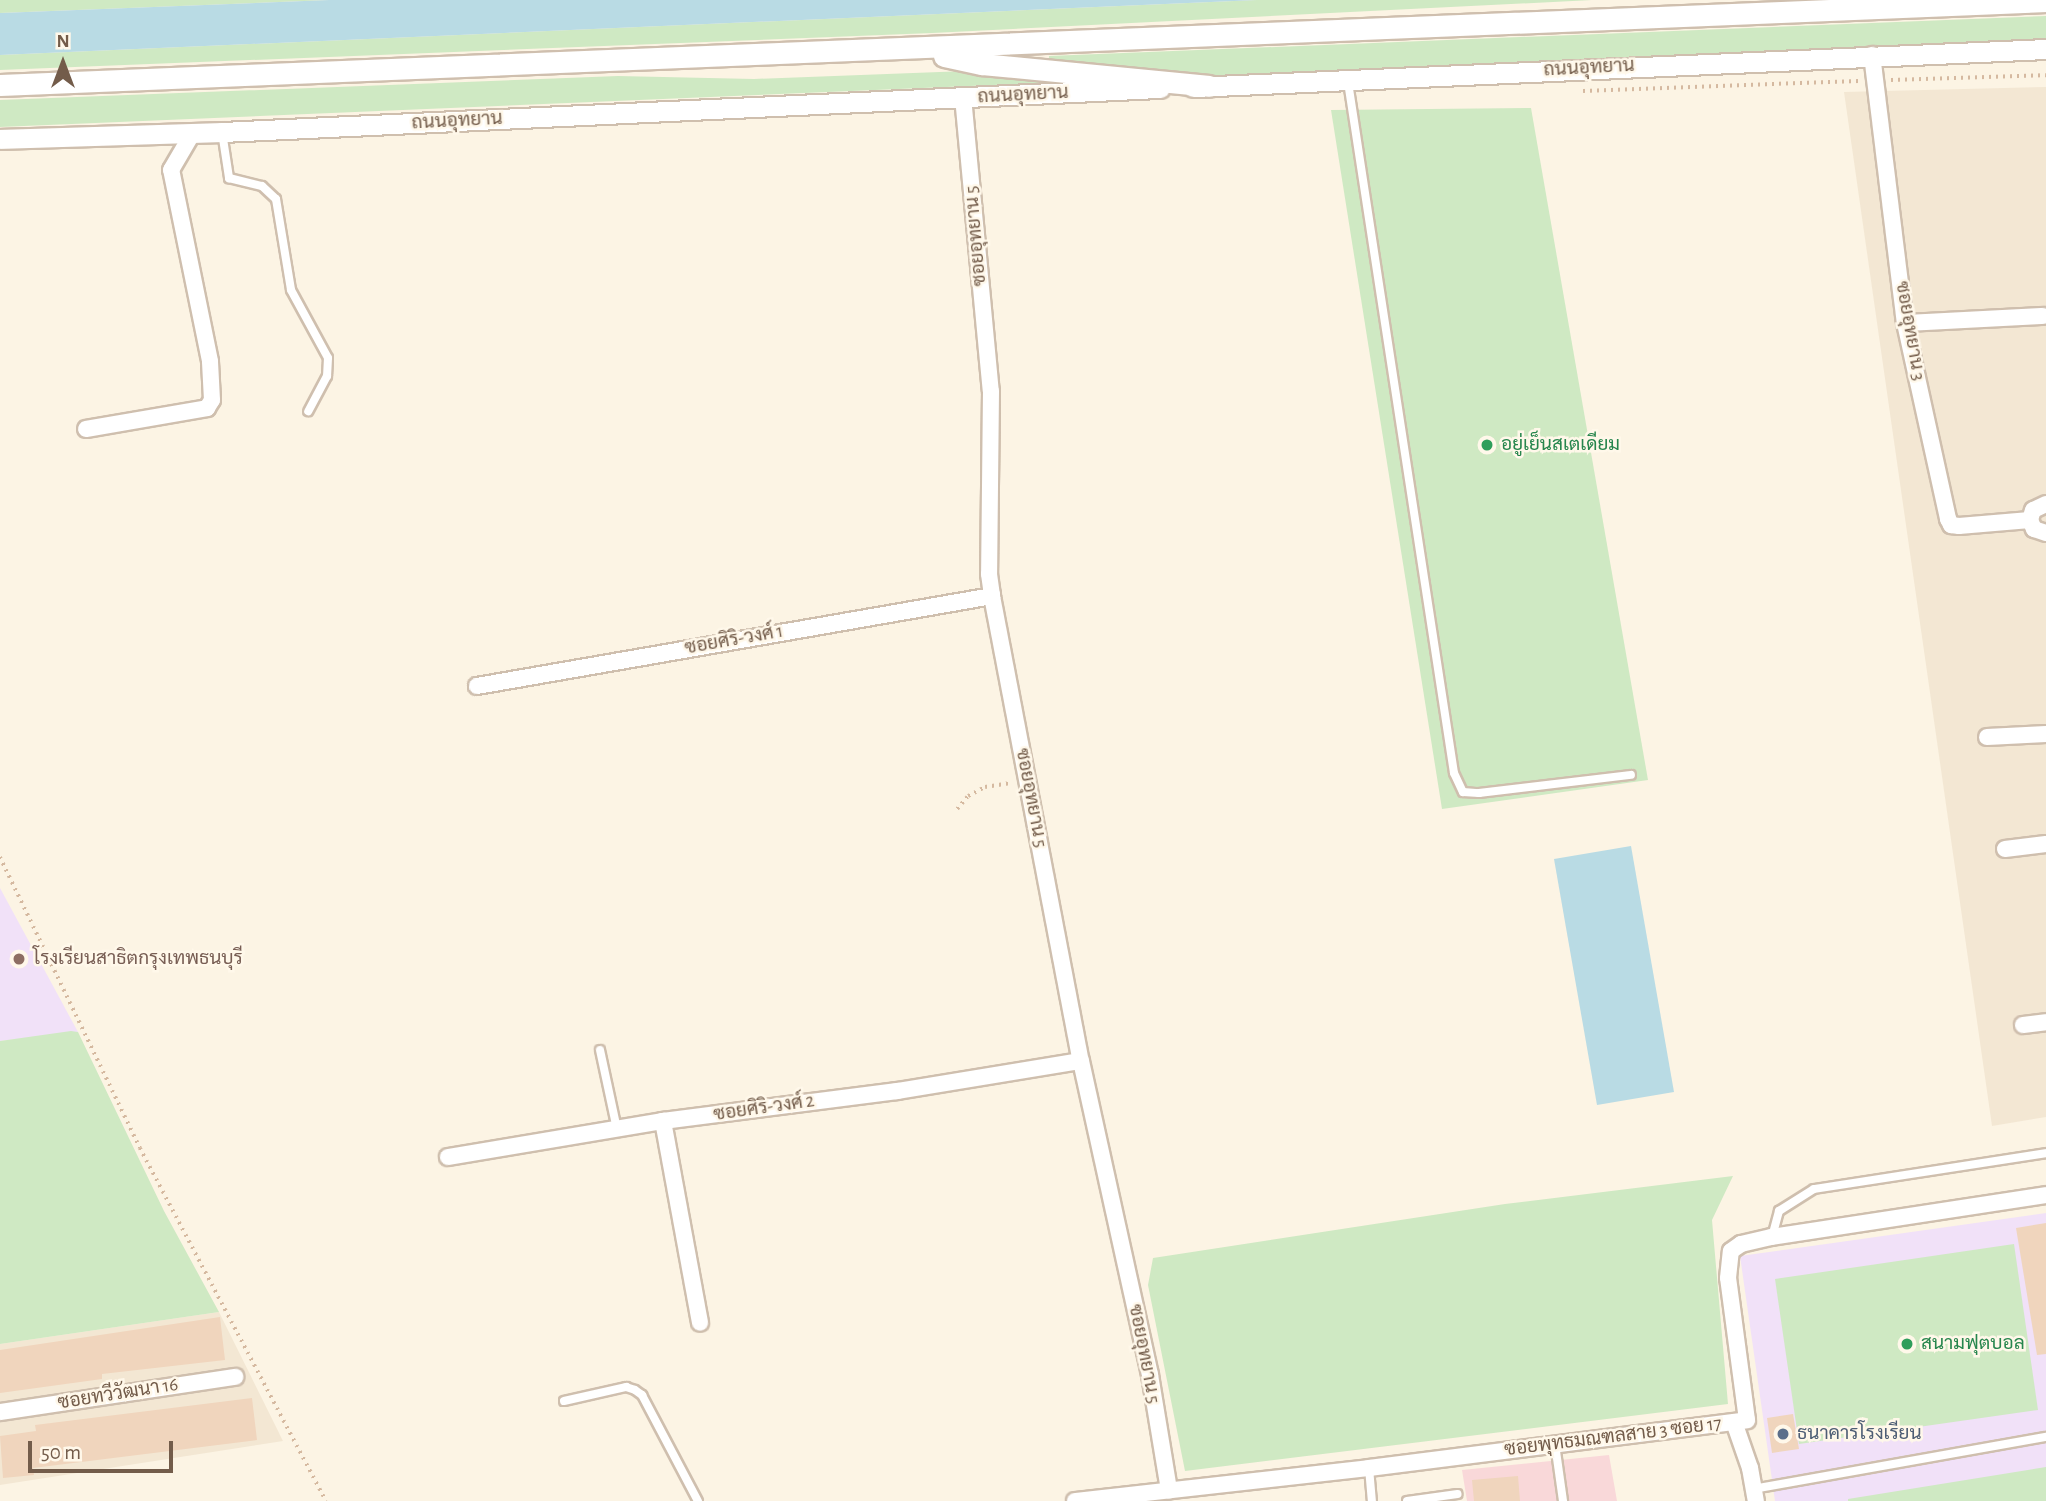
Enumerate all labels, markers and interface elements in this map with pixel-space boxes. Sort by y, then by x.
north arrow [28,28,98,98]
text: N [56,32,70,51]
street label: ถนนอุทยาน [1543,54,1635,82]
street label: ถนนอุทยาน [977,81,1069,109]
street label: ถนนอุทยาน [411,107,503,135]
street label: ซอยอุทยาน 5 [960,185,992,287]
street label: ซอยอุทยาน 3 [1890,280,1930,382]
place label: อยู่เย็นสเตเดียม [1501,434,1620,456]
marker: อยู่เย็นสเตเดียม [1479,437,1495,453]
street label: ซอยศิริ-วงศ์ 1 [683,620,785,660]
street label: ซอยอุทยาน 5 [1010,746,1052,850]
place label: โรงเรียนสาธิตกรุงเทพธนบุรี [33,948,243,970]
marker: โรงเรียนสาธิตกรุงเทพธนบุรี [11,951,27,967]
street label: ซอยศิริ-วงศ์ 2 [712,1090,816,1126]
street label: ซอยอุทยาน 5 [1123,1302,1165,1406]
place label: สนามฟุตบอล [1921,1333,2025,1355]
marker: สนามฟุตบอล [1899,1336,1915,1352]
street label: ซอยทวีวัฒนา 16 [56,1373,180,1415]
street label: ซอยพุทธมณฑลสาย 3 ซอย 17 [1503,1412,1723,1462]
place label: ธนาคารโรงเรียน [1797,1423,1922,1445]
marker: ธนาคารโรงเรียน [1775,1426,1791,1442]
scale bar [32,1428,177,1472]
text: 50 m [41,1442,81,1463]

